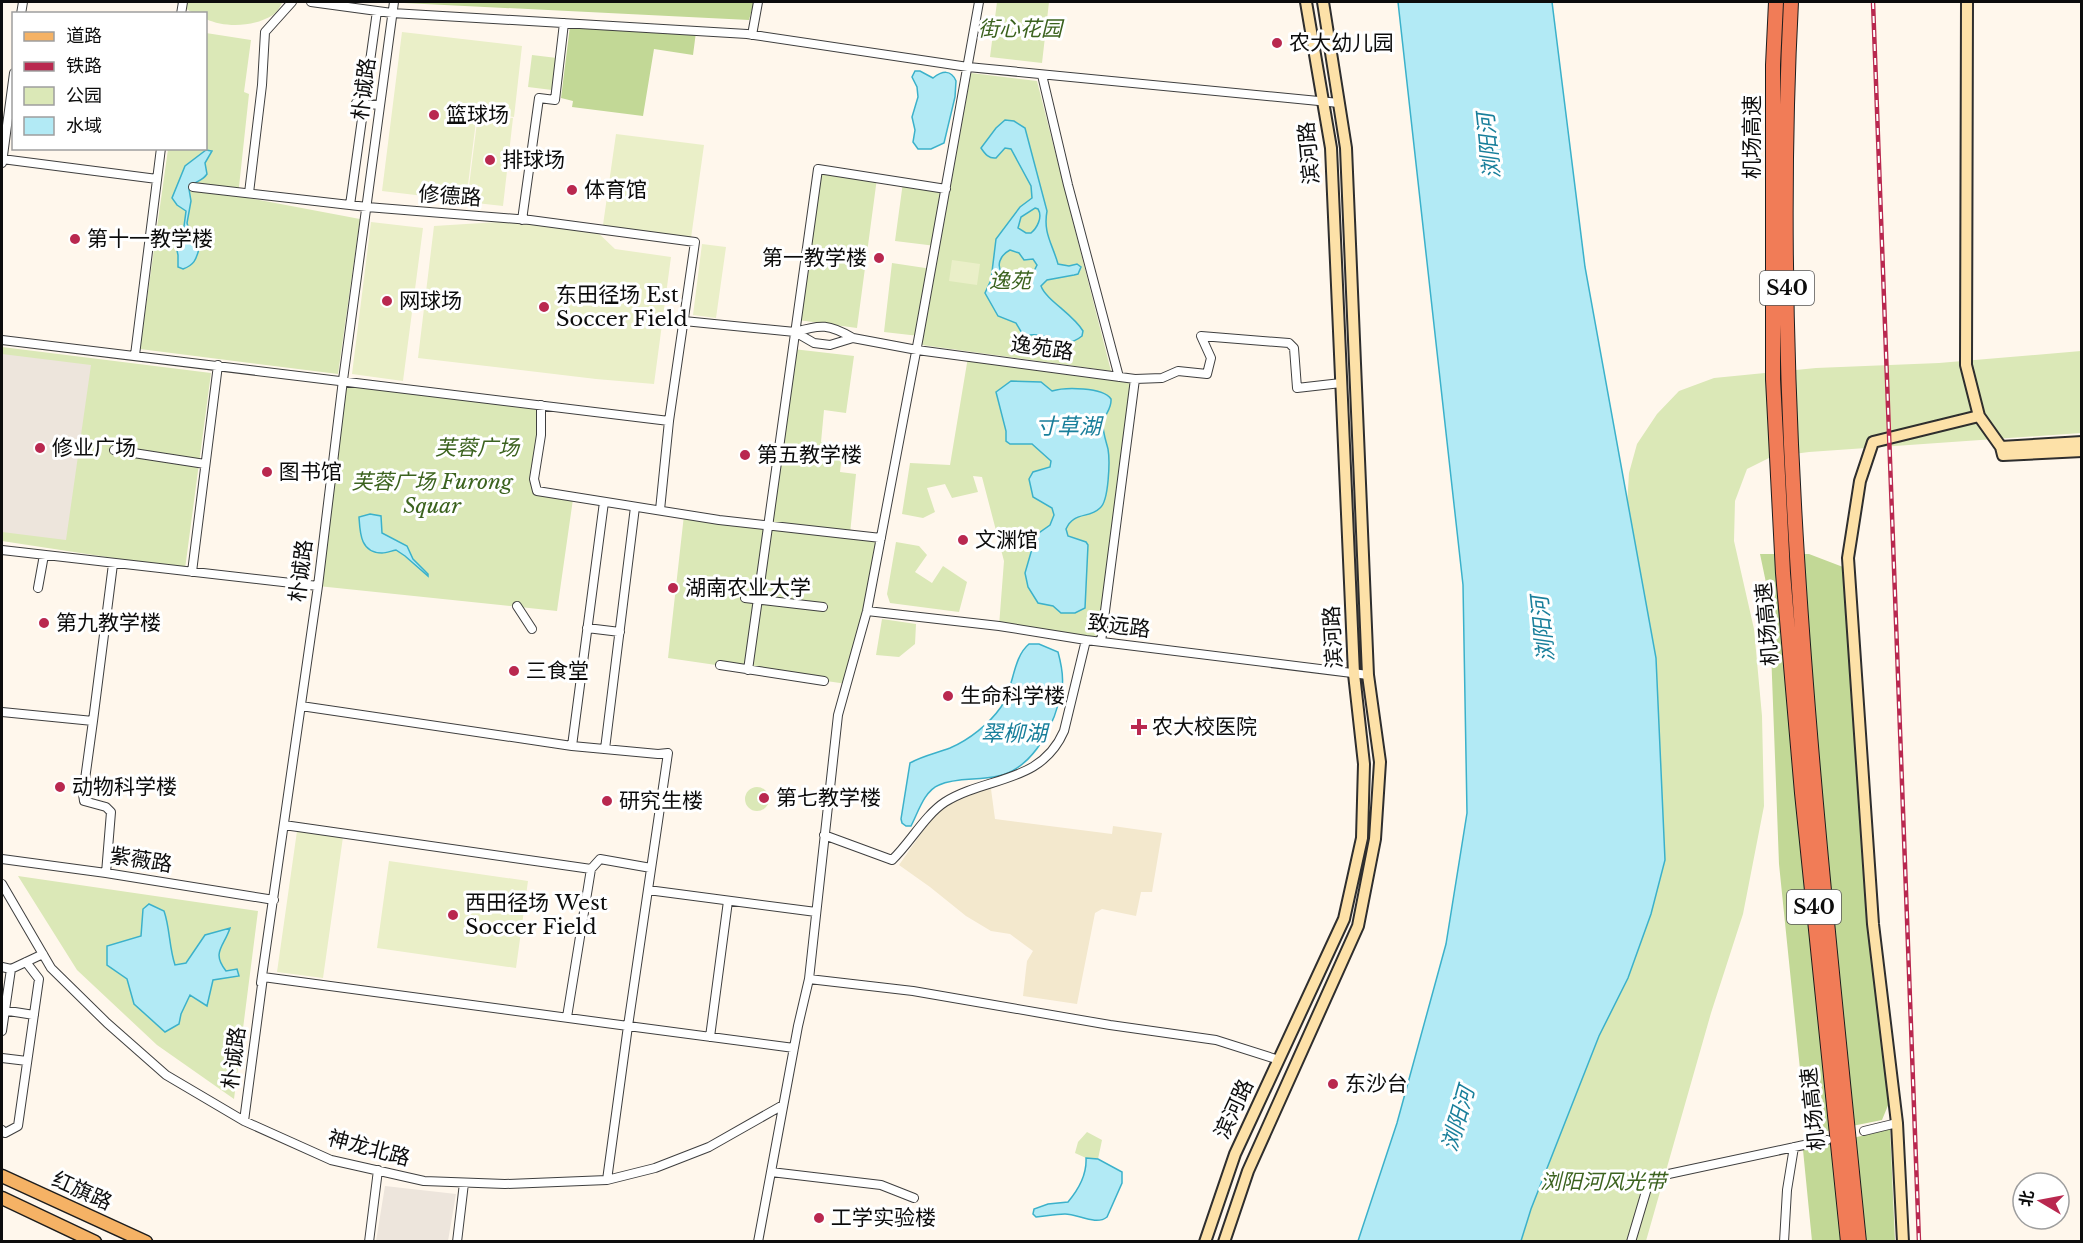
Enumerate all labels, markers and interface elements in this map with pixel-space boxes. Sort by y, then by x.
legend [12,12,207,150]
park label: 街心花园 [978,16,1065,42]
text: 道路 [66,25,102,47]
place label: 农大幼儿园 [1289,30,1394,56]
marker: 农大幼儿园 [1270,36,1284,50]
text: 铁路 [66,55,102,77]
street label: 朴诚路 [347,56,381,122]
text: 公园 [66,85,102,107]
street label: 机场高速 [1739,95,1765,179]
place label: 篮球场 [446,102,509,128]
marker: 篮球场 [427,108,441,122]
water label: 浏阳河 [1472,108,1506,180]
text: 水域 [66,115,102,137]
street label: 滨河路 [1293,120,1325,186]
place label: 排球场 [502,147,565,173]
marker: 排球场 [483,153,497,167]
place label: 体育馆 [584,177,647,203]
street label: 修德路 [418,181,482,211]
marker: 体育馆 [565,183,579,197]
place label: 第十一教学楼 [87,226,213,252]
marker: 第十一教学楼 [68,232,82,246]
place label: 第一教学楼 [762,245,867,271]
marker: 第一教学楼 [872,251,886,265]
park label: 逸苑 [989,268,1034,294]
road number: S40 [1760,271,1814,305]
place label: 东田径场 Est Soccer Field [556,282,688,332]
place label: 网球场 [399,288,462,314]
marker: 网球场 [380,294,394,308]
marker: 东田径场 Est Soccer Field [537,300,551,314]
street label: 逸苑路 [1009,331,1075,365]
water label: 寸草湖 [1035,413,1104,440]
place label: 修业广场 [52,435,136,461]
park label: 芙蓉广场 [435,435,521,461]
marker: 修业广场 [33,441,47,455]
place label: 第五教学楼 [757,442,862,468]
marker: 第五教学楼 [738,448,752,462]
place label: 图书馆 [279,459,342,485]
marker: 图书馆 [260,465,274,479]
park label: 芙蓉广场 Furong Squar [351,469,514,519]
place label: 文渊馆 [975,527,1038,553]
marker: 文渊馆 [956,533,970,547]
street label: 朴诚路 [284,538,318,604]
place label: 湖南农业大学 [685,575,811,601]
marker: 湖南农业大学 [666,581,680,595]
street label: 机场高速 [1750,581,1784,667]
water label: 浏阳河 [1526,591,1560,663]
street label: 滨河路 [1318,605,1348,669]
street label: 致远路 [1086,609,1152,643]
place label: 第九教学楼 [56,610,161,636]
marker: 第九教学楼 [37,616,51,630]
place label: 三食堂 [526,658,589,684]
marker: 三食堂 [507,664,521,678]
place label: 生命科学楼 [960,683,1065,709]
marker: 生命科学楼 [941,689,955,703]
place label: 农大校医院 [1152,714,1257,740]
marker: 农大校医院 [1130,718,1148,736]
water label: 翠柳湖 [981,720,1050,747]
place label: 动物科学楼 [72,774,177,800]
marker: 动物科学楼 [53,780,67,794]
place label: 第七教学楼 [776,785,881,811]
place label: 研究生楼 [619,788,703,814]
marker: 第七教学楼 [757,791,771,805]
marker: 研究生楼 [600,794,614,808]
street label: 紫薇路 [108,842,174,878]
place label: 西田径场 West Soccer Field [465,890,608,940]
road number: S40 [1787,890,1841,924]
marker: 西田径场 West Soccer Field [446,908,460,922]
street label: 朴诚路 [217,1025,251,1091]
street label: 机场高速 [1796,1066,1830,1152]
place label: 东沙台 [1345,1071,1408,1097]
street label: 滨河路 [1209,1075,1259,1143]
marker: 东沙台 [1326,1077,1340,1091]
water label: 浏阳河 [1436,1080,1481,1154]
street label: 神龙北路 [325,1125,413,1171]
street label: 红旗路 [48,1166,116,1216]
park label: 浏阳河风光带 [1540,1169,1669,1195]
north arrow [2011,1171,2071,1231]
text: 北 [2015,1189,2037,1208]
place label: 工学实验楼 [831,1205,936,1231]
marker: 工学实验楼 [812,1211,826,1225]

